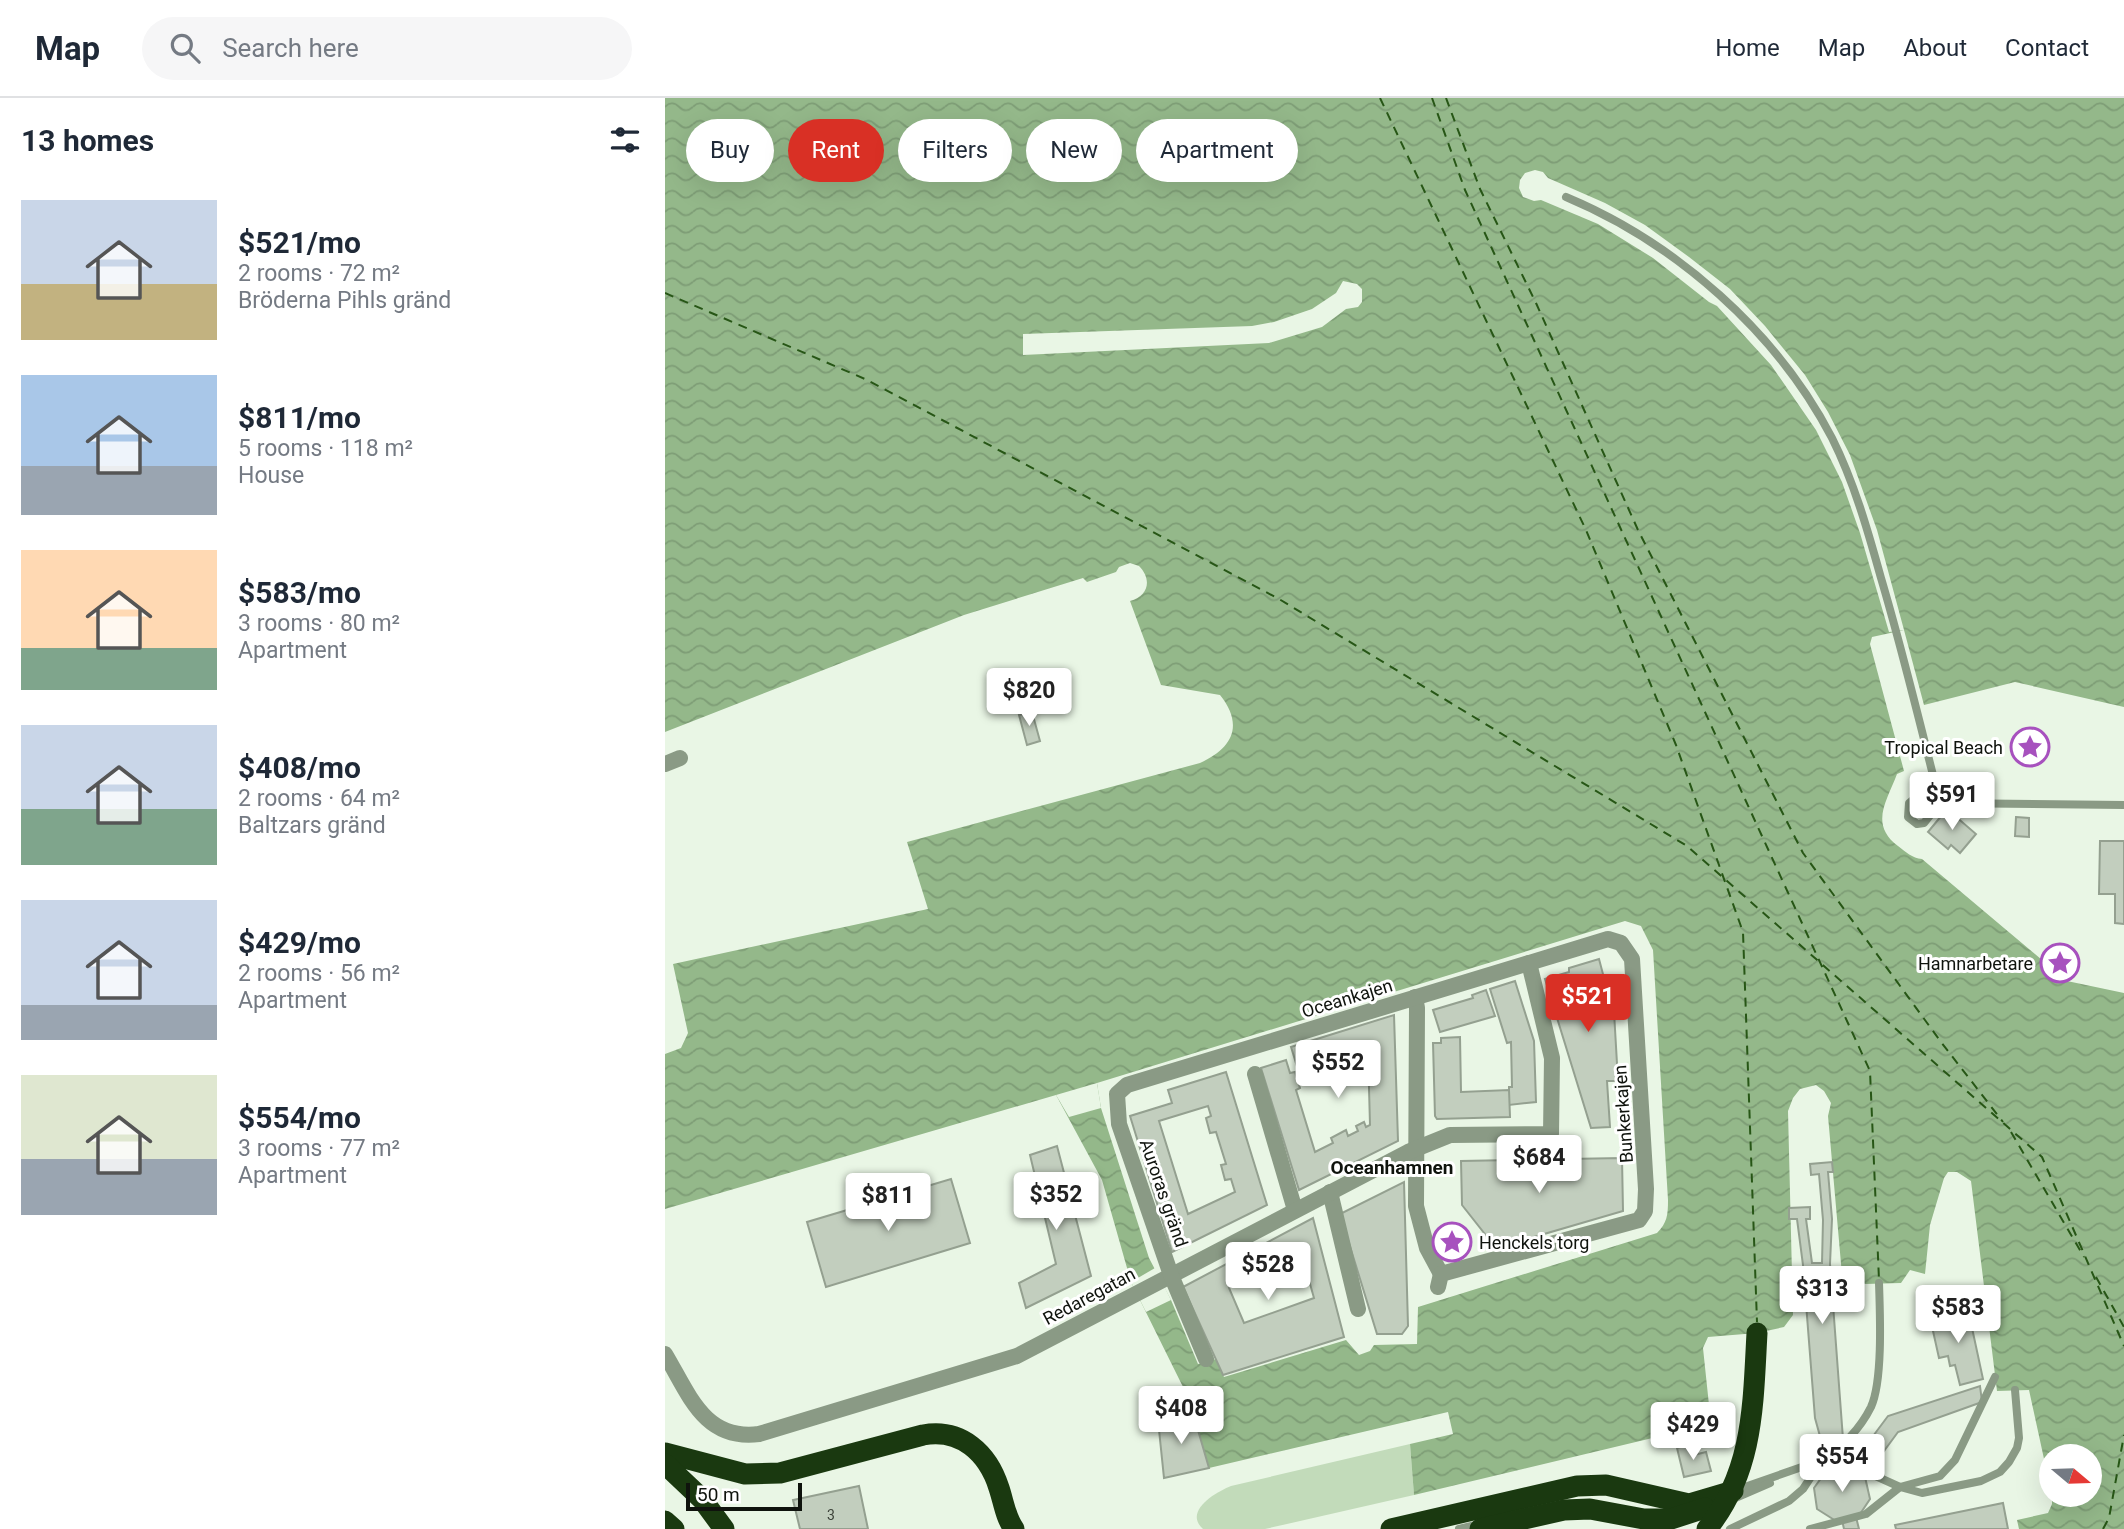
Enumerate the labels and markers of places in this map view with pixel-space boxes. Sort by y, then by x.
pin: $820 [988,668,1070,728]
place icon: Tropical Beach [2009,726,2051,768]
place label: Tropical Beach [1884,737,2003,758]
pin: $591 [1911,772,1993,832]
place icon: Hamnarbetare [2039,942,2081,984]
place label: Hamnarbetare [1918,953,2033,974]
pin: $521 [1547,974,1629,1034]
pin: $552 [1297,1040,1379,1100]
pin: $684 [1498,1136,1580,1195]
pin: $352 [1015,1172,1097,1232]
pin: $811 [847,1174,929,1233]
place icon: Henckels torg [1431,1221,1473,1263]
place label: Henckels torg [1479,1232,1589,1253]
pin: $528 [1227,1242,1309,1302]
pin: $313 [1781,1266,1863,1326]
pin: $583 [1917,1286,1999,1345]
pin: $408 [1140,1386,1222,1446]
pin: $429 [1652,1402,1734,1462]
pin: $554 [1801,1434,1883,1494]

